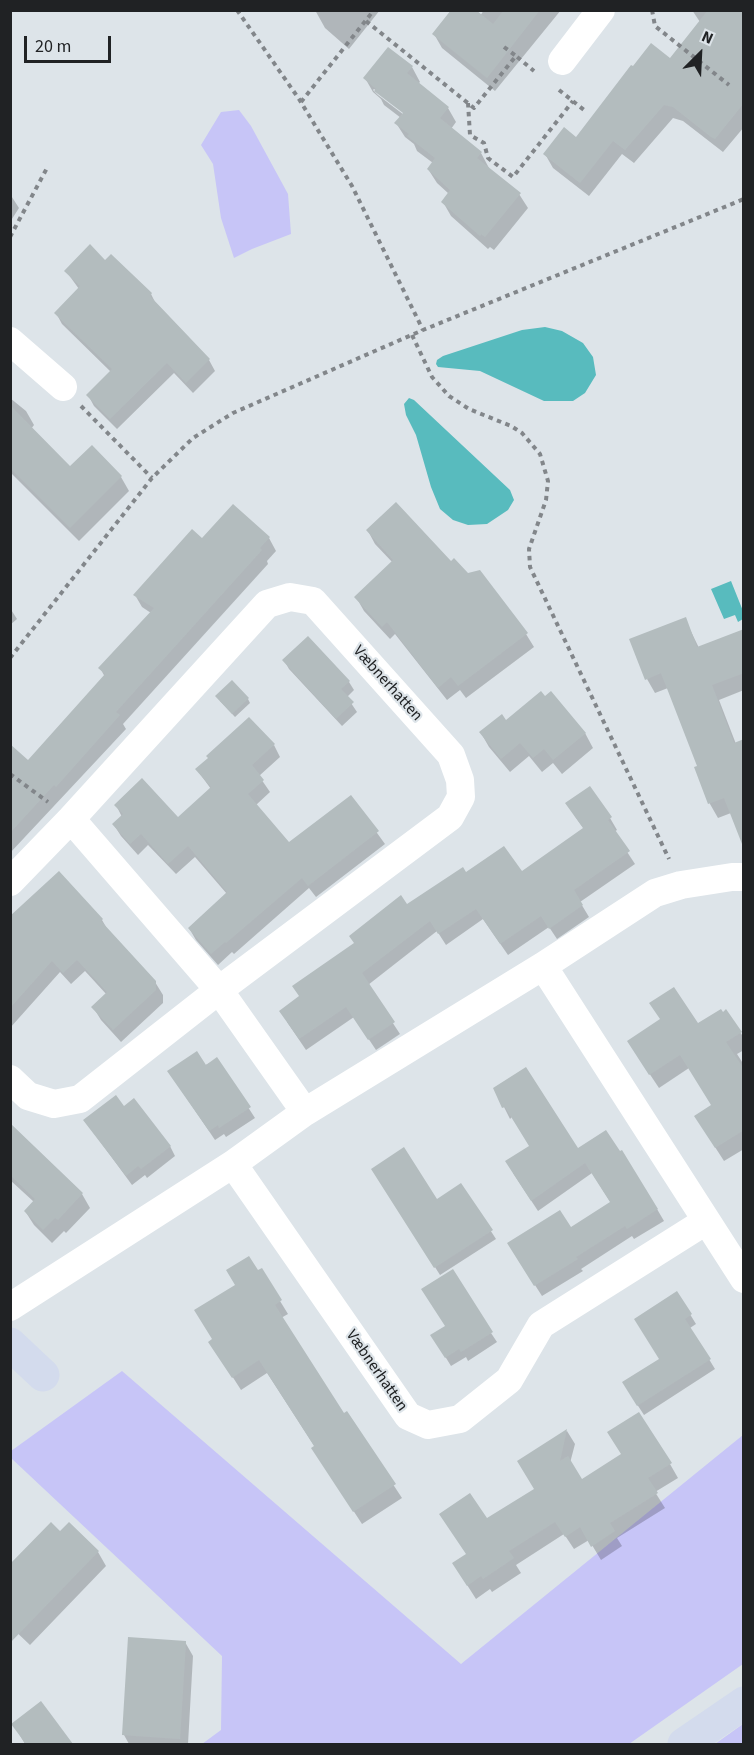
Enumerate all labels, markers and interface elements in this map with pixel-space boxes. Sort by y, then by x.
scale bar [27,24,114,62]
north arrow [670,24,730,84]
text: N [698,25,717,50]
text: 20 m [35,34,71,59]
street label: Væbnerhatten [348,642,426,726]
street label: Væbnerhatten [341,1327,411,1415]

